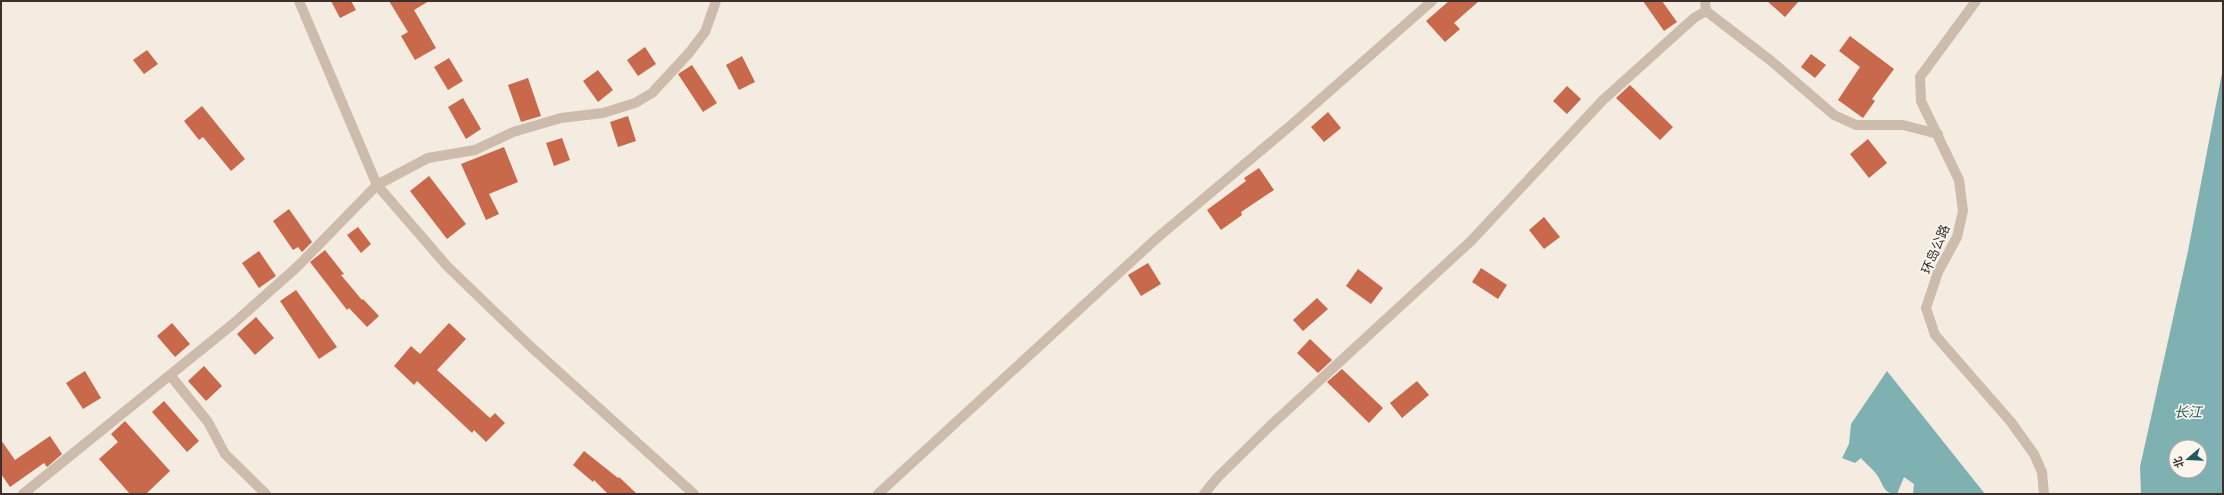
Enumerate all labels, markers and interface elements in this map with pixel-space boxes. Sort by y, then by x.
street label: 环岛公路 [1918,222,1953,276]
water label: 长江 [2174,404,2204,420]
north arrow [2168,439,2208,479]
text: 北 [2171,455,2186,469]

